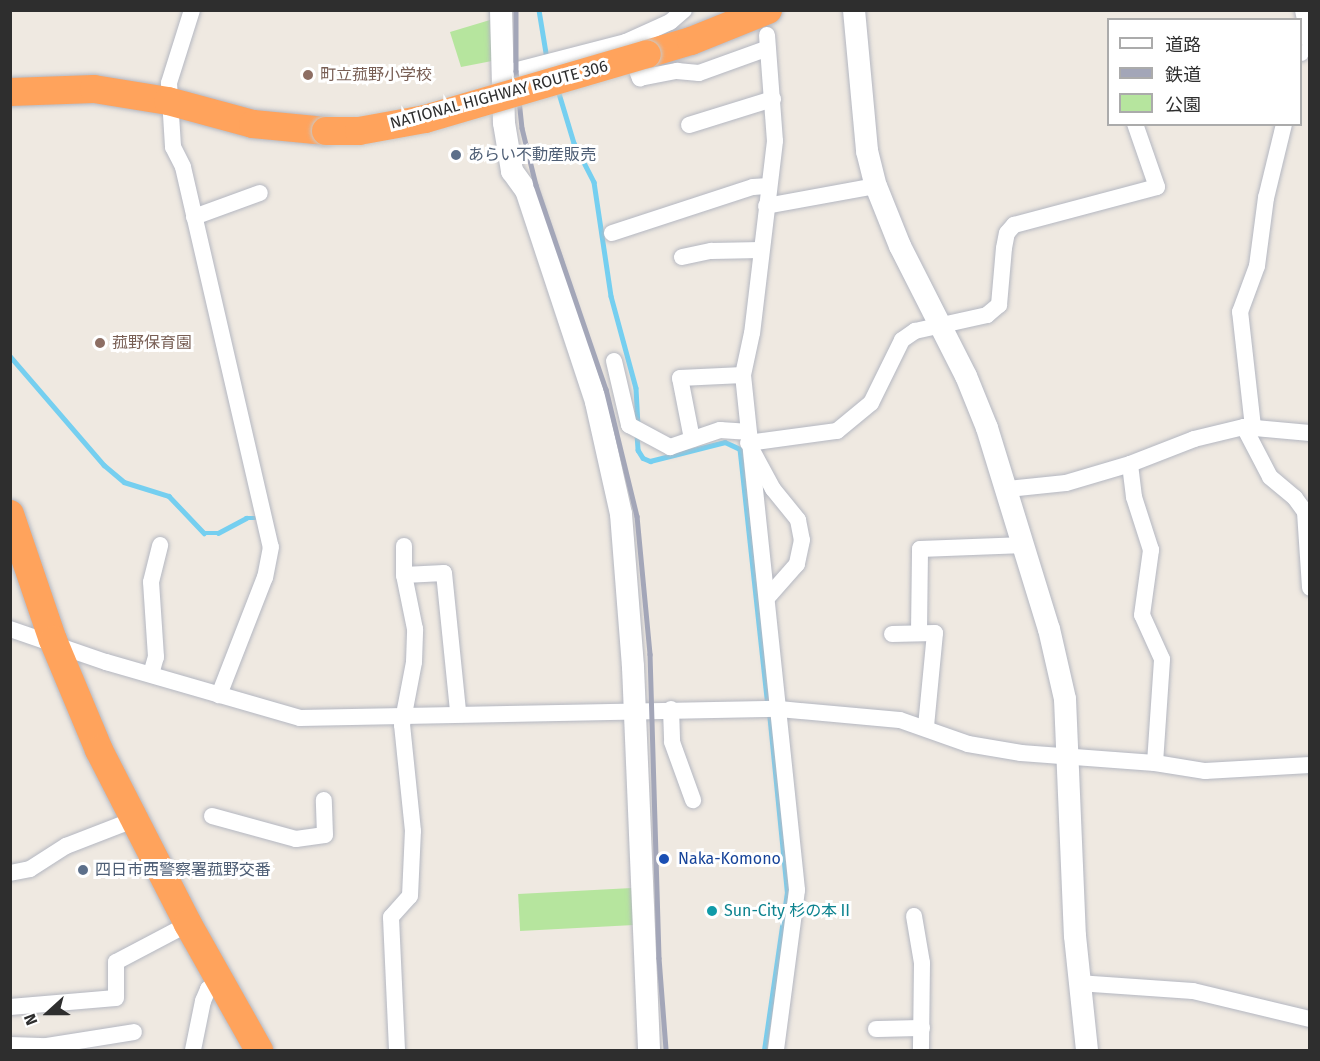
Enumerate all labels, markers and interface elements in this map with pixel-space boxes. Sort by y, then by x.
legend [1107,18,1302,126]
text: 道路 [1165,34,1201,56]
street label: NATIONAL HIGHWAY ROUTE 306 [388,57,610,133]
text: 鉄道 [1165,64,1201,86]
place label: 町立菰野小学校 [320,65,432,85]
marker: 町立菰野小学校 [301,68,315,82]
text: 公園 [1165,94,1201,116]
place label: あらい不動産販売 [468,145,596,165]
marker: あらい不動産販売 [449,148,463,162]
place label: 菰野保育園 [112,333,192,353]
marker: 菰野保育園 [93,336,107,350]
place label: Naka-Komono [678,849,781,869]
marker: Naka-Komono [655,850,673,868]
place label: 四日市西警察署菰野交番 [95,860,271,880]
marker: 四日市西警察署菰野交番 [76,863,90,877]
place label: Sun-City 杉の本Ⅱ [724,901,853,921]
marker: Sun-City 杉の本Ⅱ [705,904,719,918]
north arrow [18,983,78,1043]
text: N [20,1011,42,1028]

